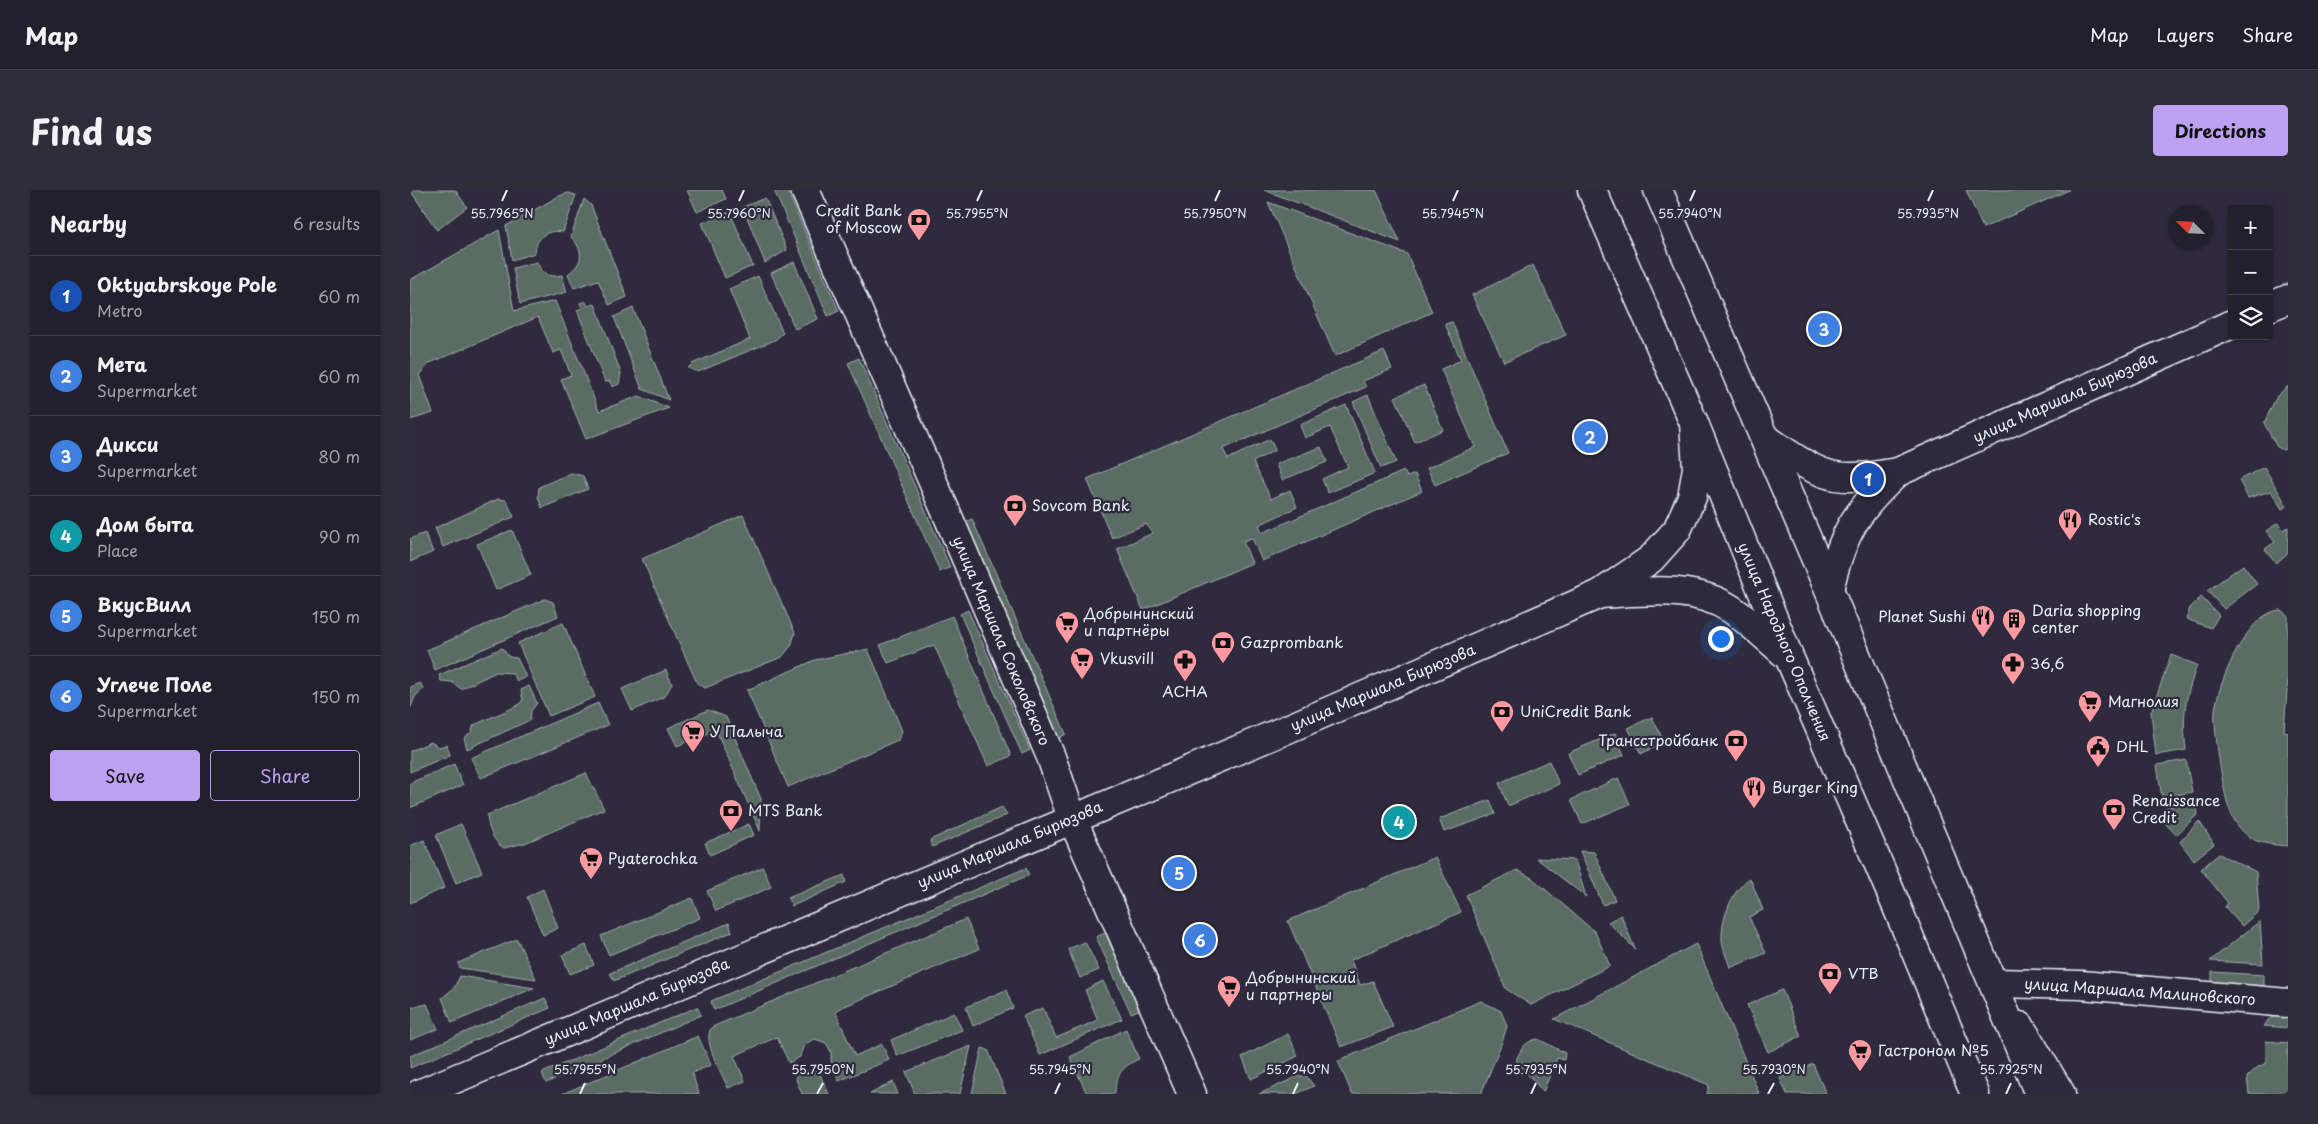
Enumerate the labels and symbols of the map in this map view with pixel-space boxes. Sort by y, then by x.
place label: Credit Bank of Moscow [815,198,902,238]
text: 55.7965°N [470,204,534,222]
text: 55.7960°N [707,204,771,222]
text: 55.7955°N [946,204,1008,222]
text: 55.7950°N [1183,204,1247,222]
text: 55.7945°N [1422,204,1484,222]
text: 55.7940°N [1658,204,1722,222]
text: 55.7935°N [1897,204,1959,222]
north arrow [2168,205,2213,250]
bank icon: Credit Bank of Moscow [906,207,932,241]
pin: 3 [1808,310,1840,348]
street label: улица Маршала Бирюзова [1969,345,2161,448]
pin: 2 [1574,418,1606,456]
pin: 1 [1852,460,1884,498]
bank icon: Sovcom Bank [1002,493,1028,527]
place label: Sovcom Bank [1032,493,1130,516]
restaurant icon: Rostic's [2057,507,2083,541]
place label: Rostic's [2088,507,2141,530]
street label: улица Маршала Соколовского [948,532,1057,749]
street label: улица Народного Ополчения [1733,538,1838,744]
place label: Daria shopping center [2032,598,2141,638]
place label: Добрынинский и партнёры [1083,601,1194,641]
place label: Planet Sushi [1878,604,1966,627]
restaurant icon: Planet Sushi [1970,604,1996,638]
building icon: Daria shopping center [2001,607,2027,641]
supermarket icon: Добрынинский и партнёры [1054,610,1080,644]
your location [1708,626,1734,652]
bank icon: Gazprombank [1210,630,1236,664]
place label: Gazprombank [1240,630,1343,653]
street label: улица Маршала Бирюзова [1286,637,1479,736]
supermarket icon: Vkusvill [1069,646,1095,680]
place label: Vkusvill [1100,646,1154,669]
pharmacy icon: АСНА [1172,648,1198,682]
pharmacy icon: 36,6 [2000,651,2026,685]
place label: 36,6 [2030,651,2064,674]
place label: АСНА [1162,679,1208,702]
supermarket icon: Магнолия [2077,689,2103,723]
place label: Магнолия [2108,689,2179,712]
bank icon: UniCredit Bank [1489,699,1515,733]
place label: UniCredit Bank [1520,699,1631,722]
supermarket icon: У Палыча [680,719,706,753]
place label: У Палыча [710,719,784,742]
place label: Трансстройбанк [1598,728,1718,751]
bank icon: Трансстройбанк [1723,728,1749,762]
public building icon: DHL [2085,734,2111,768]
place label: DHL [2116,734,2149,757]
restaurant icon: Burger King [1741,775,1767,809]
place label: Burger King [1772,775,1858,798]
place label: Renaissance Credit [2132,788,2220,828]
street label: улица Маршала Бирюзова [913,794,1106,893]
bank icon: Renaissance Credit [2101,797,2127,831]
bank icon: MTS Bank [718,798,744,832]
place label: MTS Bank [748,798,823,821]
pin: 4 [1383,803,1415,841]
supermarket icon: Pyaterochka [578,846,604,880]
place label: Pyaterochka [608,846,698,869]
pin: 5 [1163,854,1195,892]
pin: 6 [1184,921,1216,959]
street label: улица Маршала Бирюзова [540,951,733,1050]
bank icon: VTB [1817,961,1843,995]
place label: VTB [1848,961,1879,984]
place label: Добрынинский и партнеры [1245,965,1356,1005]
street label: улица Маршала Малиновского [2024,971,2257,1010]
supermarket icon: Добрынинский и партнеры [1216,974,1242,1008]
supermarket icon: Гастроном №5 [1847,1038,1873,1072]
place label: Гастроном №5 [1878,1038,1989,1061]
text: 55.7955°N [554,1060,616,1078]
text: 55.7950°N [791,1060,855,1078]
text: 55.7945°N [1029,1060,1091,1078]
text: 55.7940°N [1266,1060,1330,1078]
text: 55.7935°N [1505,1060,1567,1078]
text: 55.7930°N [1742,1060,1806,1078]
text: 55.7925°N [1979,1060,2043,1078]

